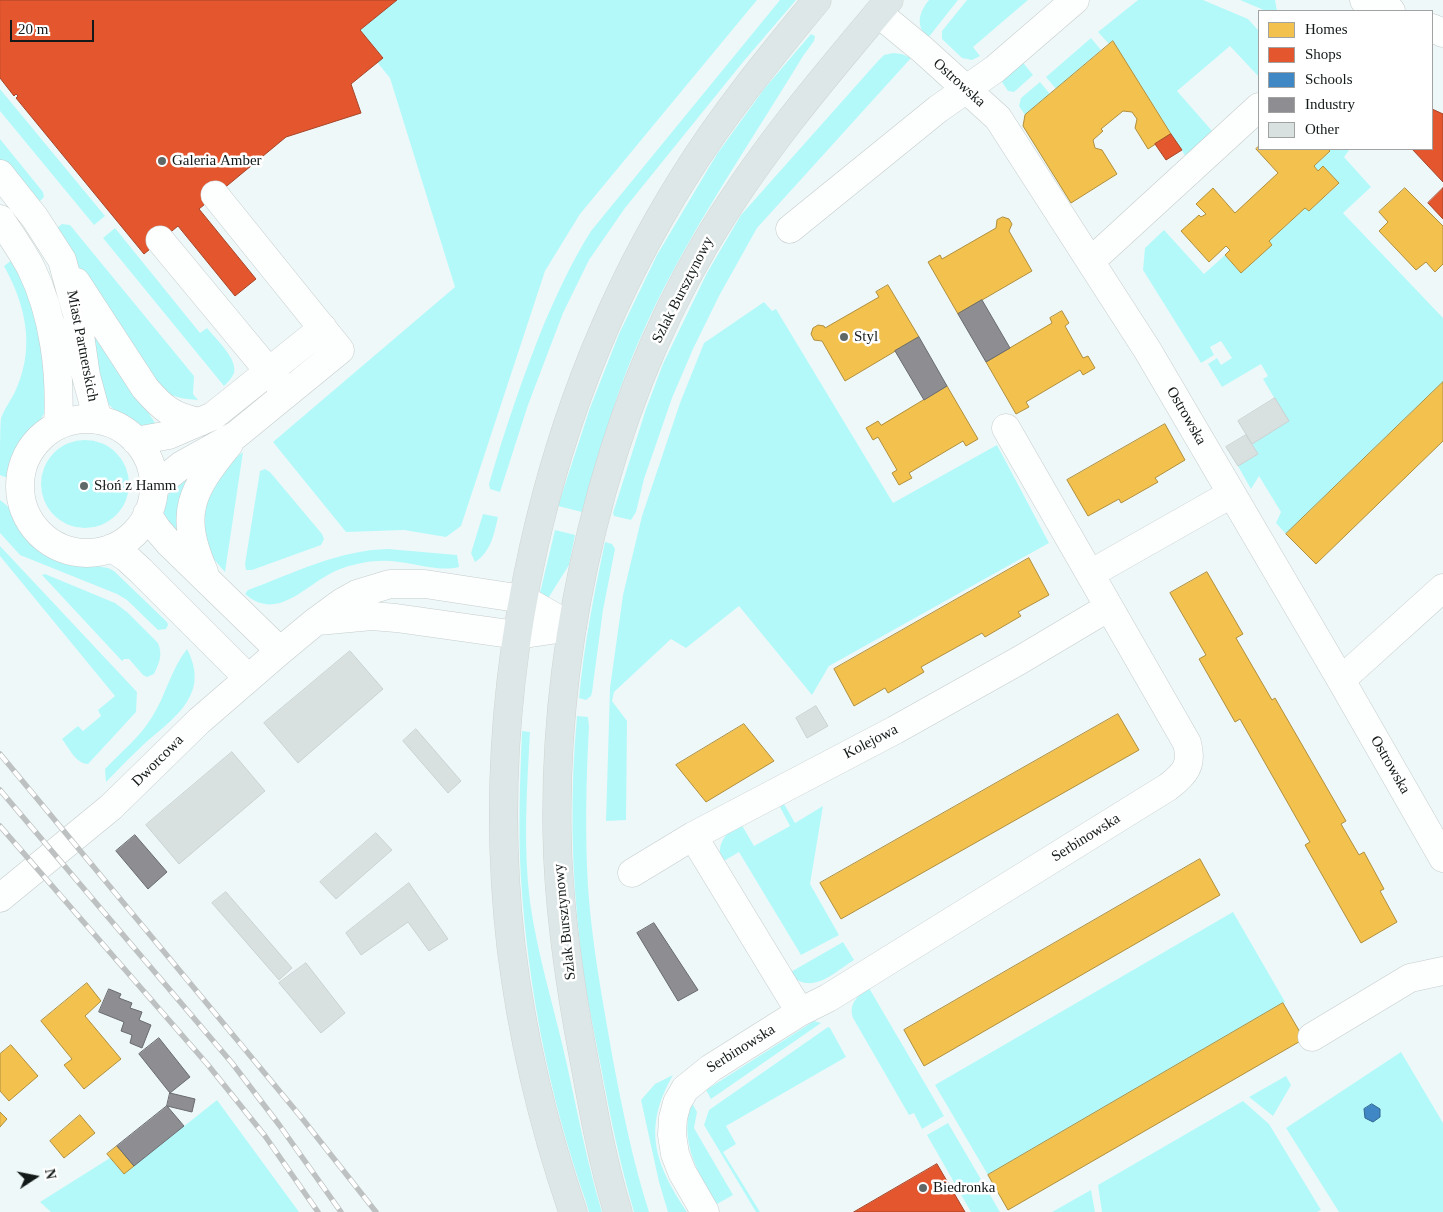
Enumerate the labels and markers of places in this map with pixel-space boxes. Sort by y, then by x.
place label: Galeria Amber [172,152,262,170]
marker: Galeria Amber [156,155,168,167]
place label: Styl [854,328,878,346]
marker: Styl [838,331,850,343]
place label: Słoń z Hamm [94,477,176,495]
marker: Słoń z Hamm [78,480,90,492]
place label: Biedronka [933,1179,995,1197]
marker: Biedronka [917,1182,929,1194]

